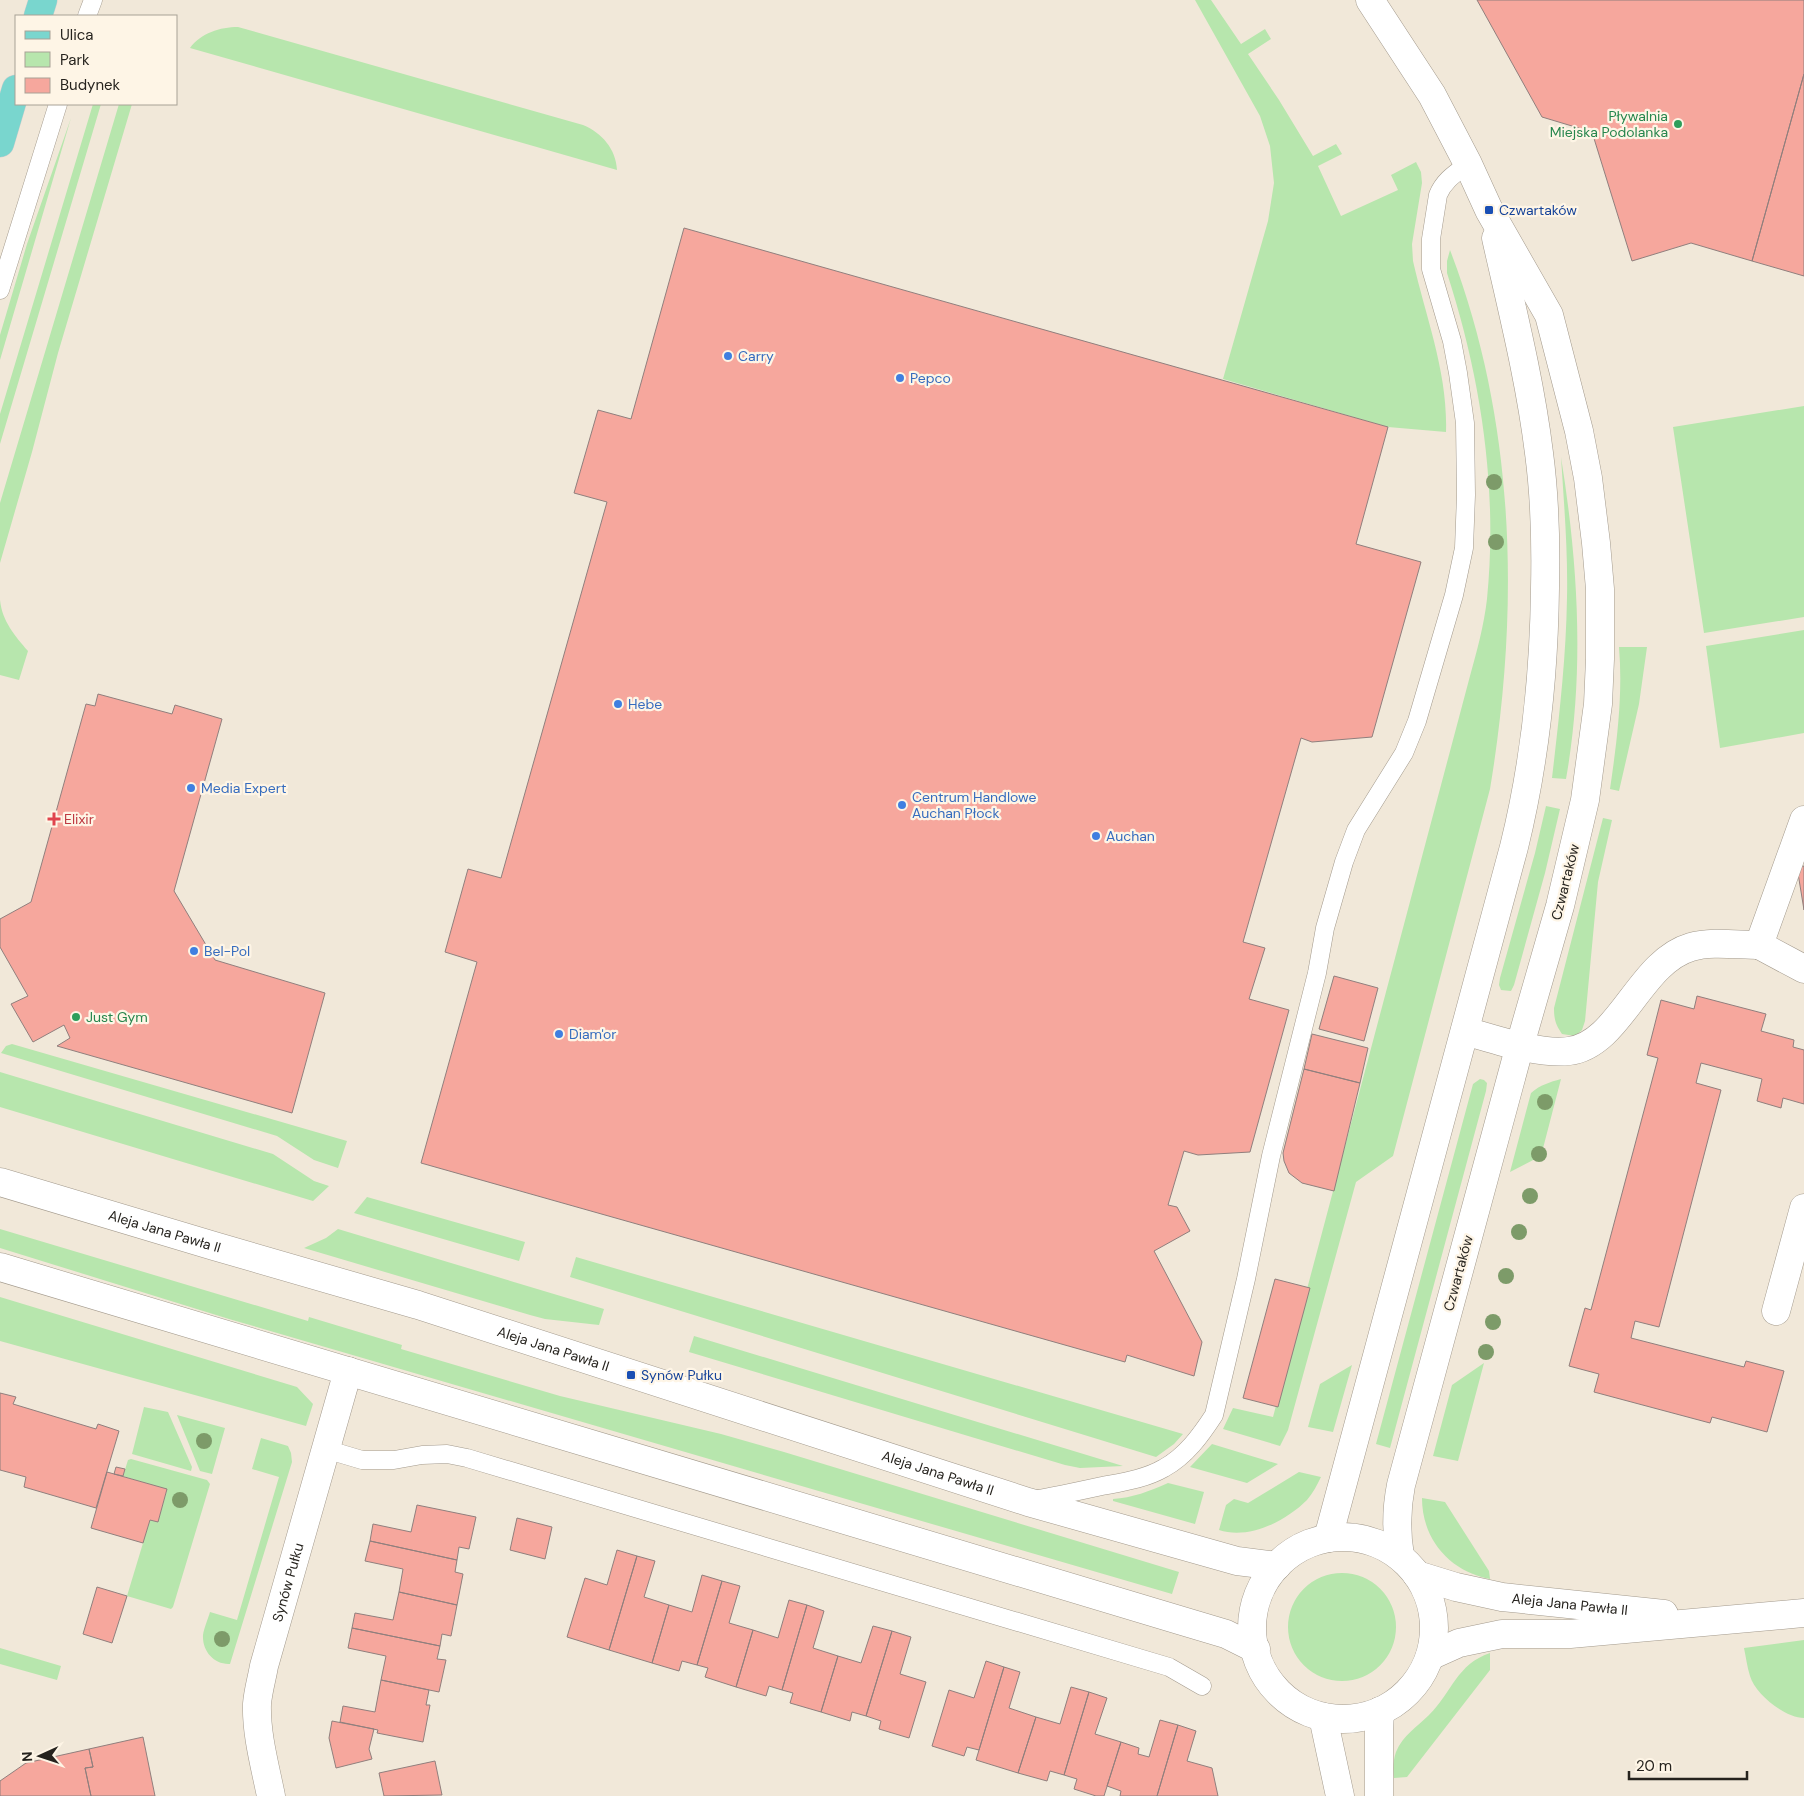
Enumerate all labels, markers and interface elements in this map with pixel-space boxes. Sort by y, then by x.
legend [15,15,178,105]
text: Ulica [60,25,94,45]
text: Park [60,50,90,70]
text: Budynek [60,75,121,95]
place label: Pływalnia Miejska Podolanka [1550,107,1668,141]
marker: Pływalnia Miejska Podolanka [1672,118,1684,130]
place label: Czwartaków [1499,201,1577,219]
marker: Czwartaków [1483,204,1495,216]
place label: Carry [738,347,774,365]
marker: Carry [722,350,734,362]
place label: Pepco [910,369,951,387]
marker: Pepco [894,372,906,384]
place label: Hebe [628,695,662,713]
marker: Hebe [612,698,624,710]
place label: Media Expert [201,779,286,797]
marker: Media Expert [185,782,197,794]
place label: Centrum Handlowe Auchan Płock [912,788,1036,822]
marker: Centrum Handlowe Auchan Płock [896,799,908,811]
place label: Elixir [64,810,94,828]
marker: Elixir [48,813,60,825]
place label: Auchan [1106,827,1155,845]
marker: Auchan [1090,830,1102,842]
street label: Czwartaków [1547,842,1583,922]
place label: Bel-Pol [204,942,250,960]
marker: Bel-Pol [188,945,200,957]
place label: Just Gym [86,1008,148,1026]
marker: Just Gym [70,1011,82,1023]
place label: Diam'or [569,1025,617,1043]
marker: Diam'or [553,1028,565,1040]
street label: Aleja Jana Pawła II [106,1206,223,1257]
street label: Czwartaków [1439,1233,1477,1313]
street label: Aleja Jana Pawła II [495,1322,612,1375]
place label: Synów Pułku [641,1366,722,1384]
marker: Synów Pułku [625,1369,637,1381]
street label: Aleja Jana Pawła II [880,1446,996,1499]
street label: Synów Pułku [268,1541,308,1624]
street label: Aleja Jana Pawła II [1511,1589,1629,1619]
north arrow [15,1731,65,1781]
scale bar [1629,1748,1746,1780]
text: N [18,1751,36,1762]
text: 20 m [1636,1756,1672,1776]

